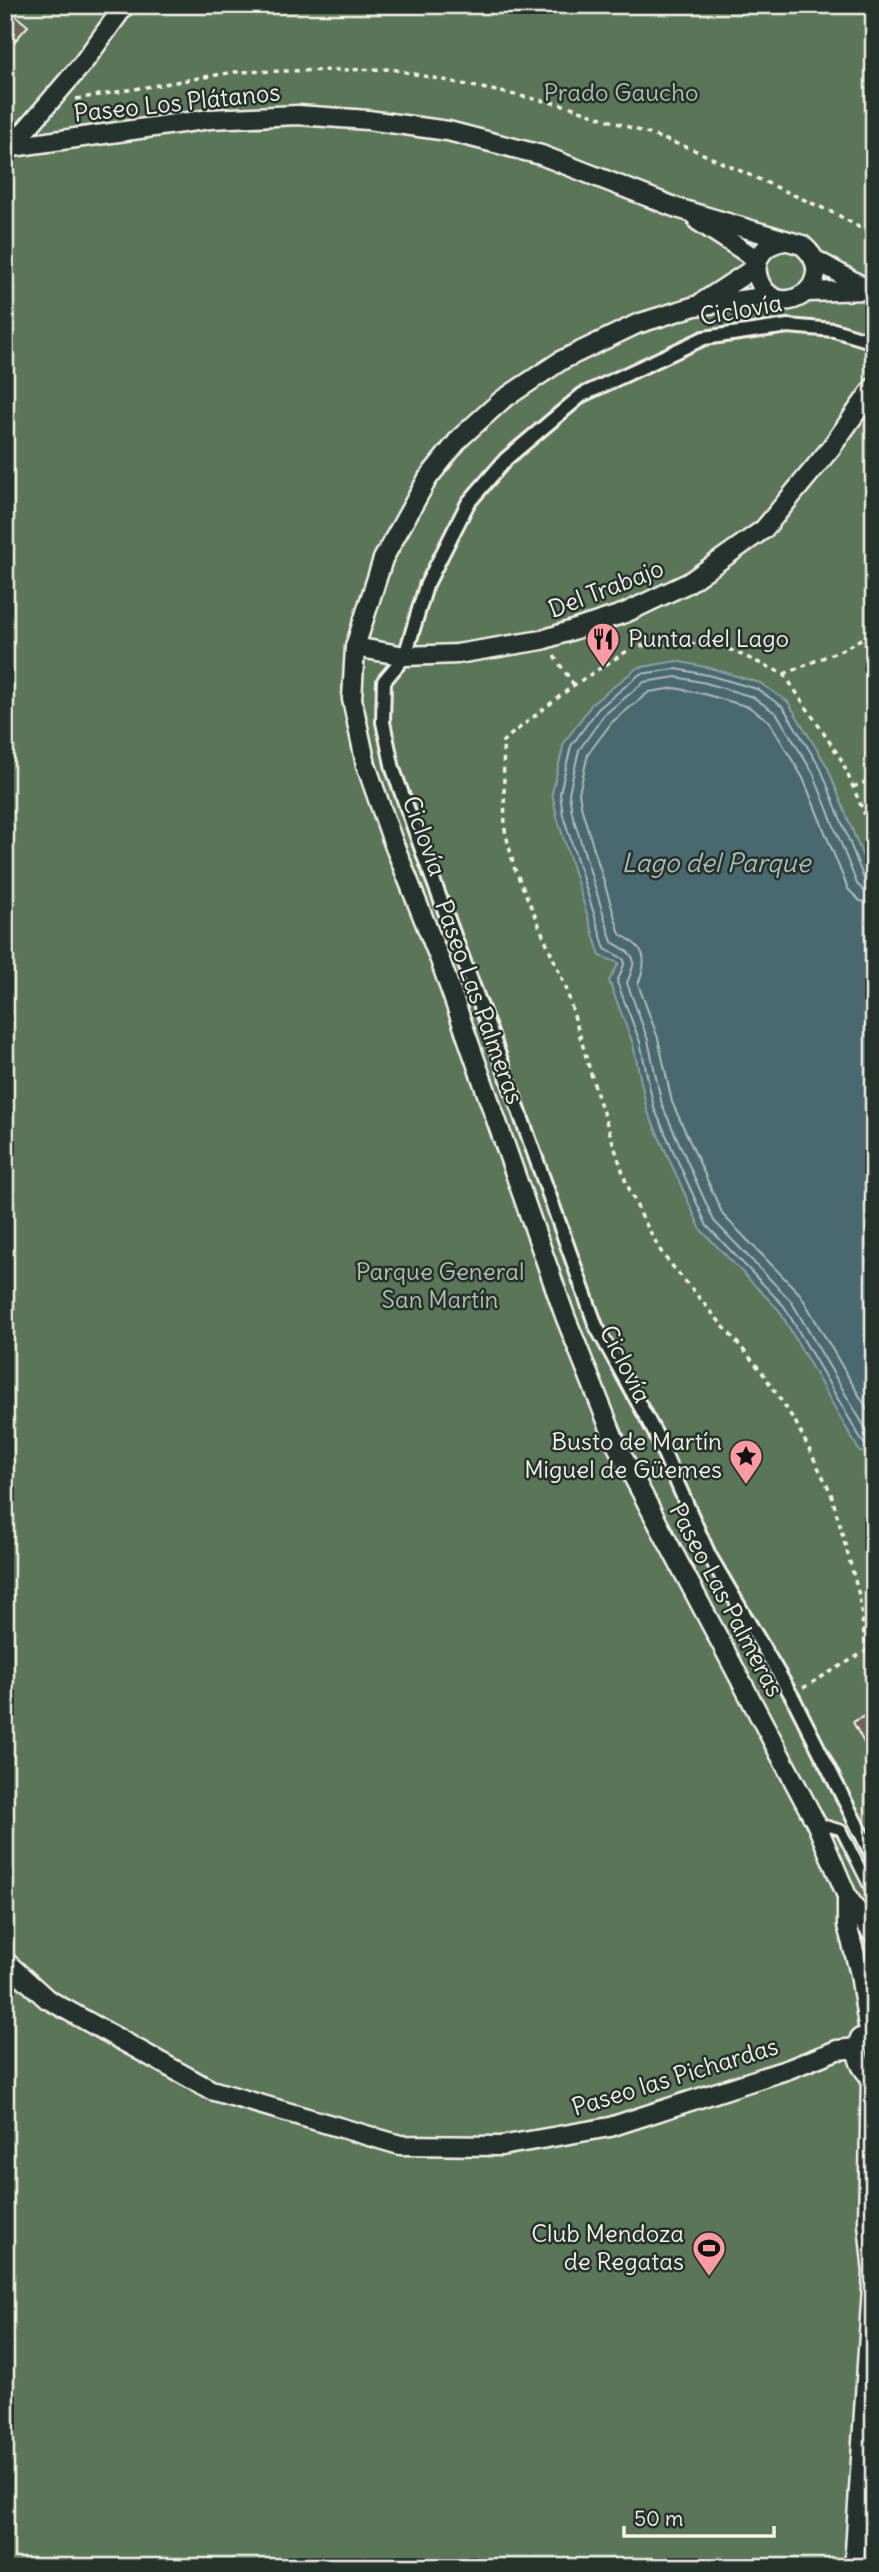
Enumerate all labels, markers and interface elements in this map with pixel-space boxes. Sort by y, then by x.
street label: Paseo Los Plátanos [72,76,281,128]
park label: Prado Gaucho [543,77,699,107]
street label: Ciclovía [697,287,784,331]
street label: Del Trabajo [544,552,667,624]
restaurant icon: Punta del Lago [584,620,622,669]
place label: Punta del Lago [628,623,789,653]
street label: Ciclovía [397,792,453,880]
water label: Lago del Parque [622,846,812,879]
street label: Paseo Las Palmeras [429,896,531,1108]
park label: Parque General San Martín [356,1256,524,1314]
street label: Ciclovía [594,1320,658,1407]
place label: Busto de Martín Miguel de Güemes [524,1426,722,1484]
place icon: Busto de Martín Miguel de Güemes [727,1437,765,1486]
street label: Paseo Las Palmeras [663,1498,791,1701]
street label: Paseo las Pichardas [568,2030,781,2122]
place label: Club Mendoza de Regatas [531,2218,684,2276]
sports icon: Club Mendoza de Regatas [690,2229,728,2278]
scale bar [624,2495,774,2539]
text: 50 m [634,2505,683,2532]

